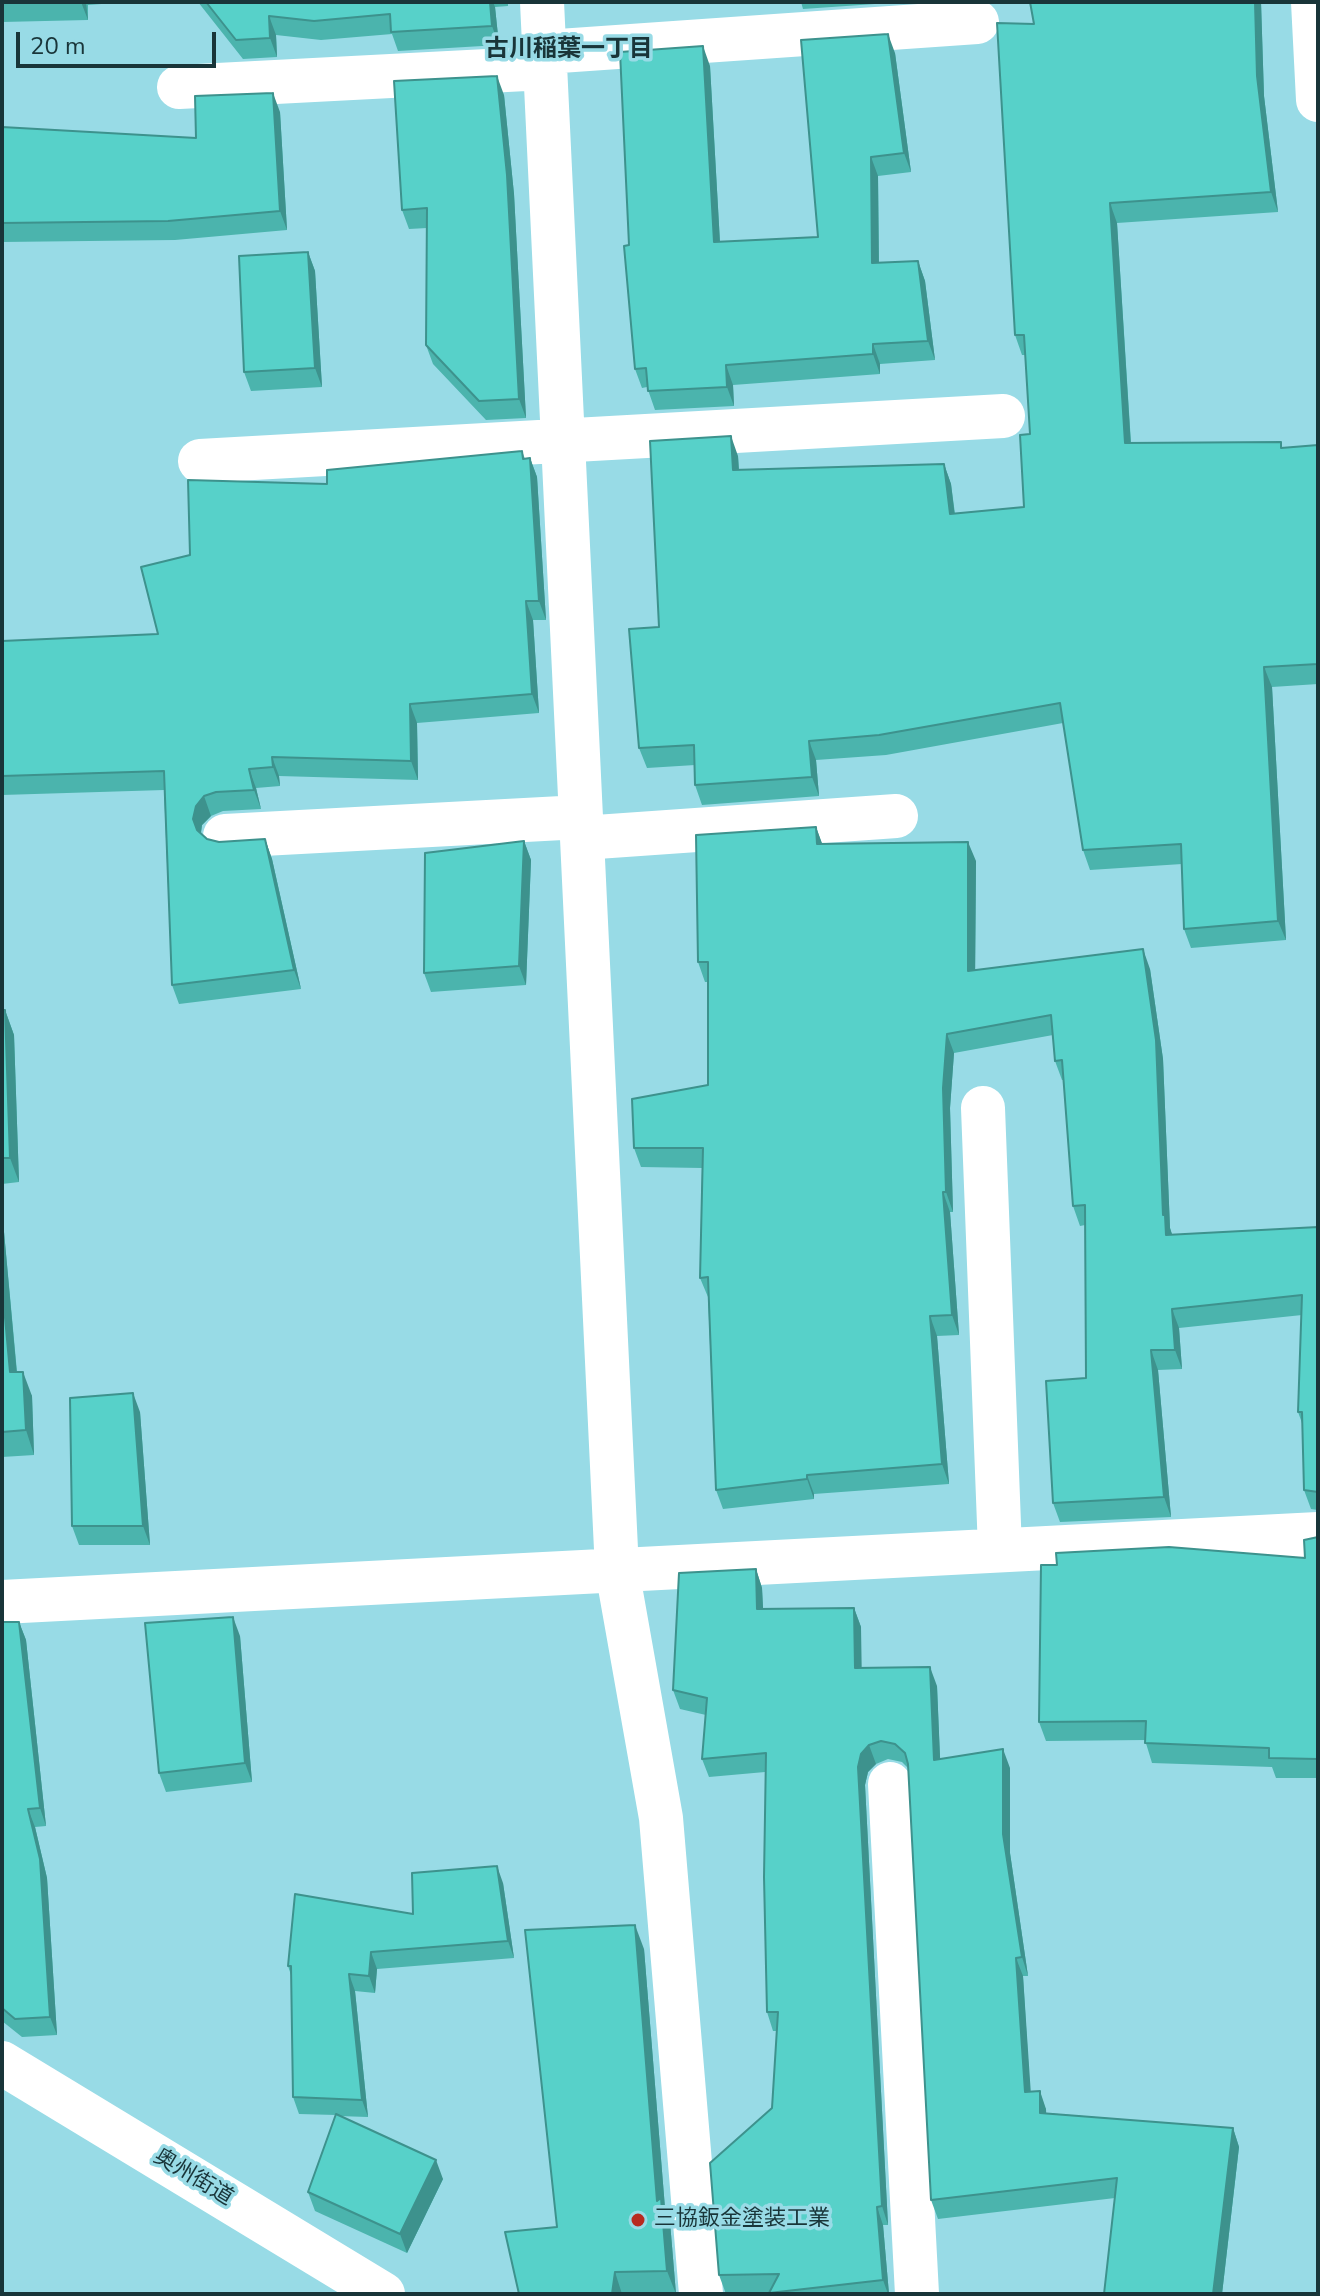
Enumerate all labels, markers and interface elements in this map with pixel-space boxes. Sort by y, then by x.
scale bar [20,16,220,66]
text: 20 m [30,30,86,62]
district label: 古川稲葉一丁目 [485,36,653,64]
street label: 奥州街道 [148,2144,238,2212]
place label: 三協鈑金塗装工業 [654,2207,830,2233]
marker: 三協鈑金塗装工業 [629,2211,647,2229]

